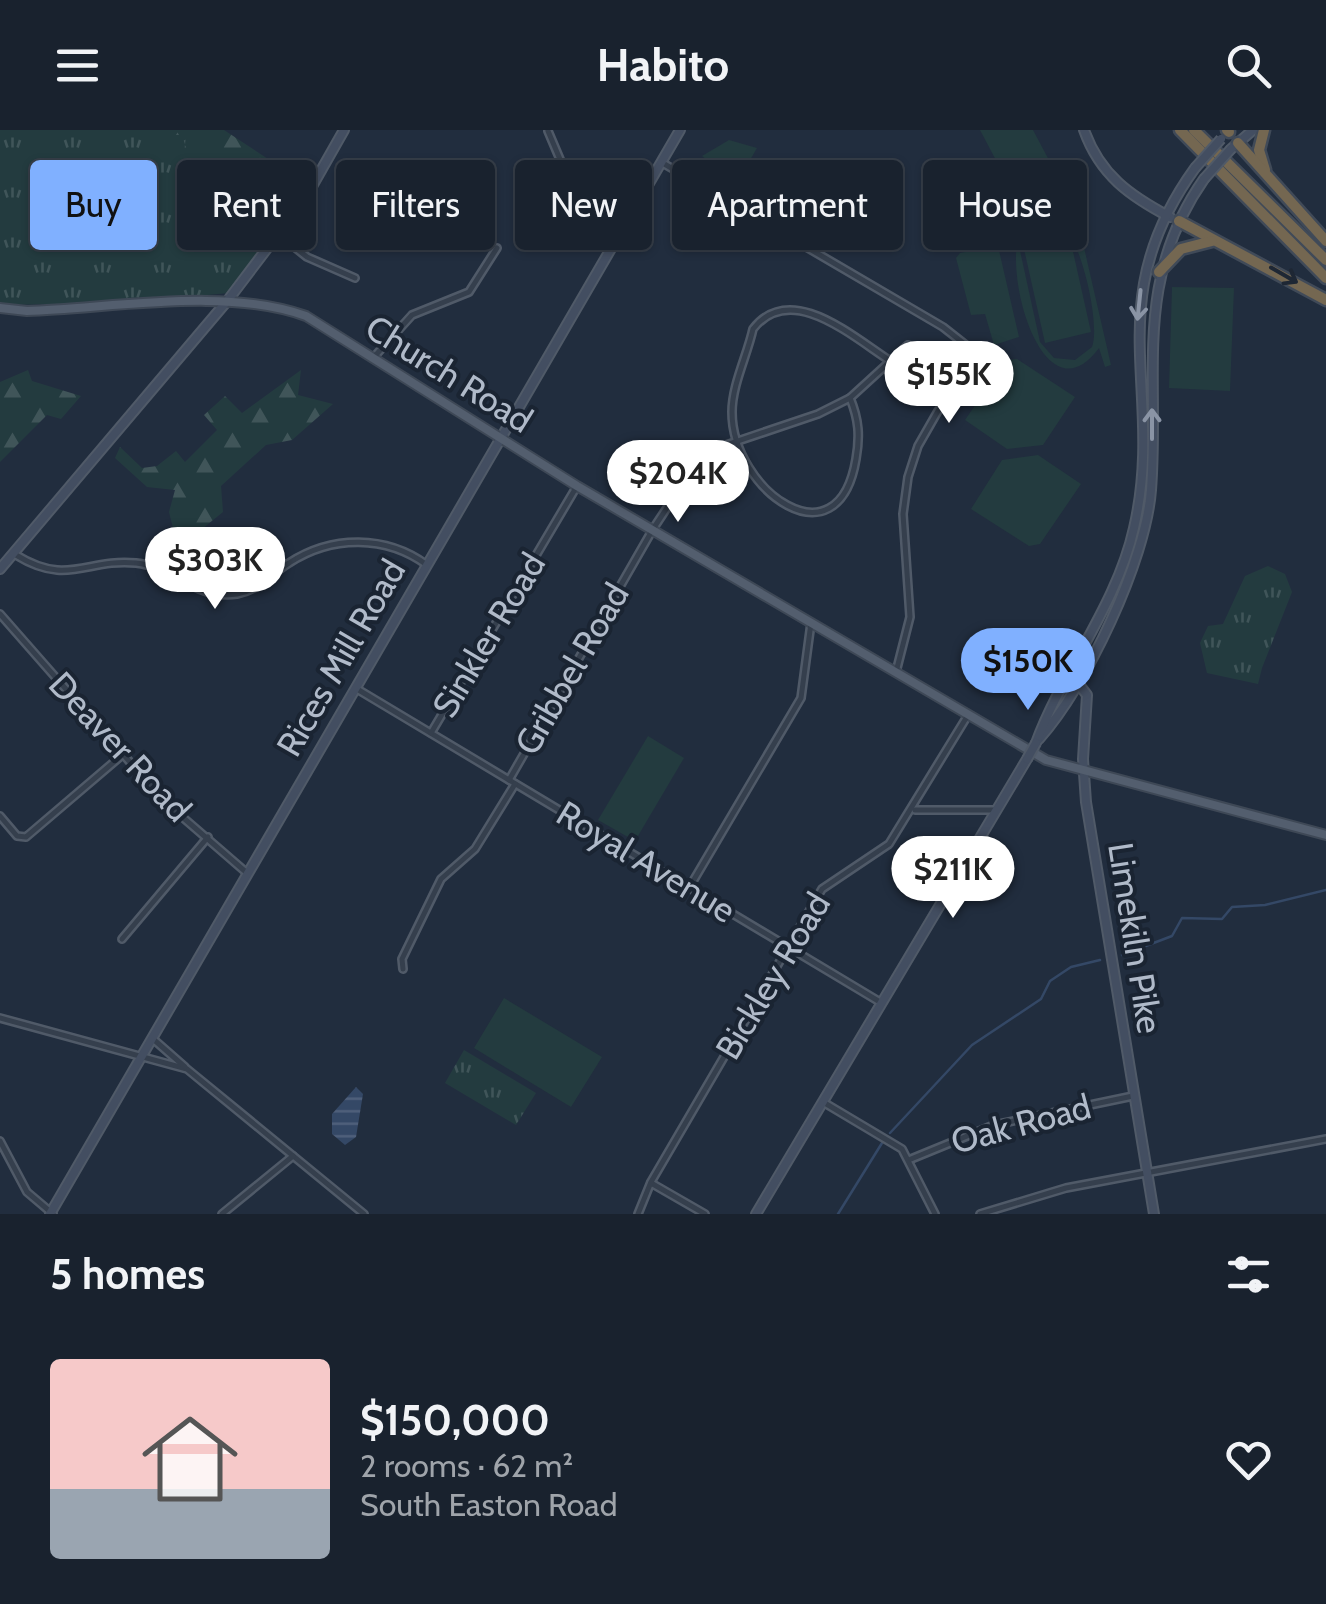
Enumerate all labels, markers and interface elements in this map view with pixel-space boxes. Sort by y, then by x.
icon: menu [50,38,105,93]
text: Habito [597,38,729,92]
icon: search [1221,38,1276,93]
chip: Buy [30,160,157,250]
chip: Rent [177,160,316,250]
chip: Filters [336,160,495,250]
chip: New [515,160,652,250]
chip: Apartment [672,160,903,250]
chip: House [923,160,1087,250]
one-way arrow [1270,265,1298,285]
one-way arrow [1129,288,1148,320]
street label: Church Road [358,305,540,442]
pin: $155K [879,341,1019,426]
text: $155K [907,354,991,393]
one-way arrow [1142,408,1162,440]
pin: $204K [608,440,748,525]
text: $204K [629,453,727,492]
pin: $303K [145,527,285,612]
text: $303K [167,540,263,579]
street label: Sinkler Road [423,545,554,725]
street label: Rices Mill Road [267,552,414,764]
street label: Gribbel Road [505,575,638,762]
pin: $150K [958,628,1098,713]
text: $150K [983,641,1073,680]
street label: Deaver Road [40,663,201,830]
street label: Royal Avenue [549,791,743,932]
pin: $211K [883,836,1023,921]
street label: Limekiln Pike [1099,840,1172,1036]
text: $211K [913,849,993,888]
street label: Bickley Road [706,885,839,1067]
street label: Oak Road [946,1084,1095,1163]
icon: filters [1221,1247,1276,1302]
text: 5 homes [50,1248,205,1300]
text: $150,000 [360,1394,550,1446]
icon: home [130,1399,250,1519]
icon: heart [1221,1432,1276,1487]
text: 2 rooms · 62 m² [360,1446,573,1485]
text: South Easton Road [360,1485,617,1524]

